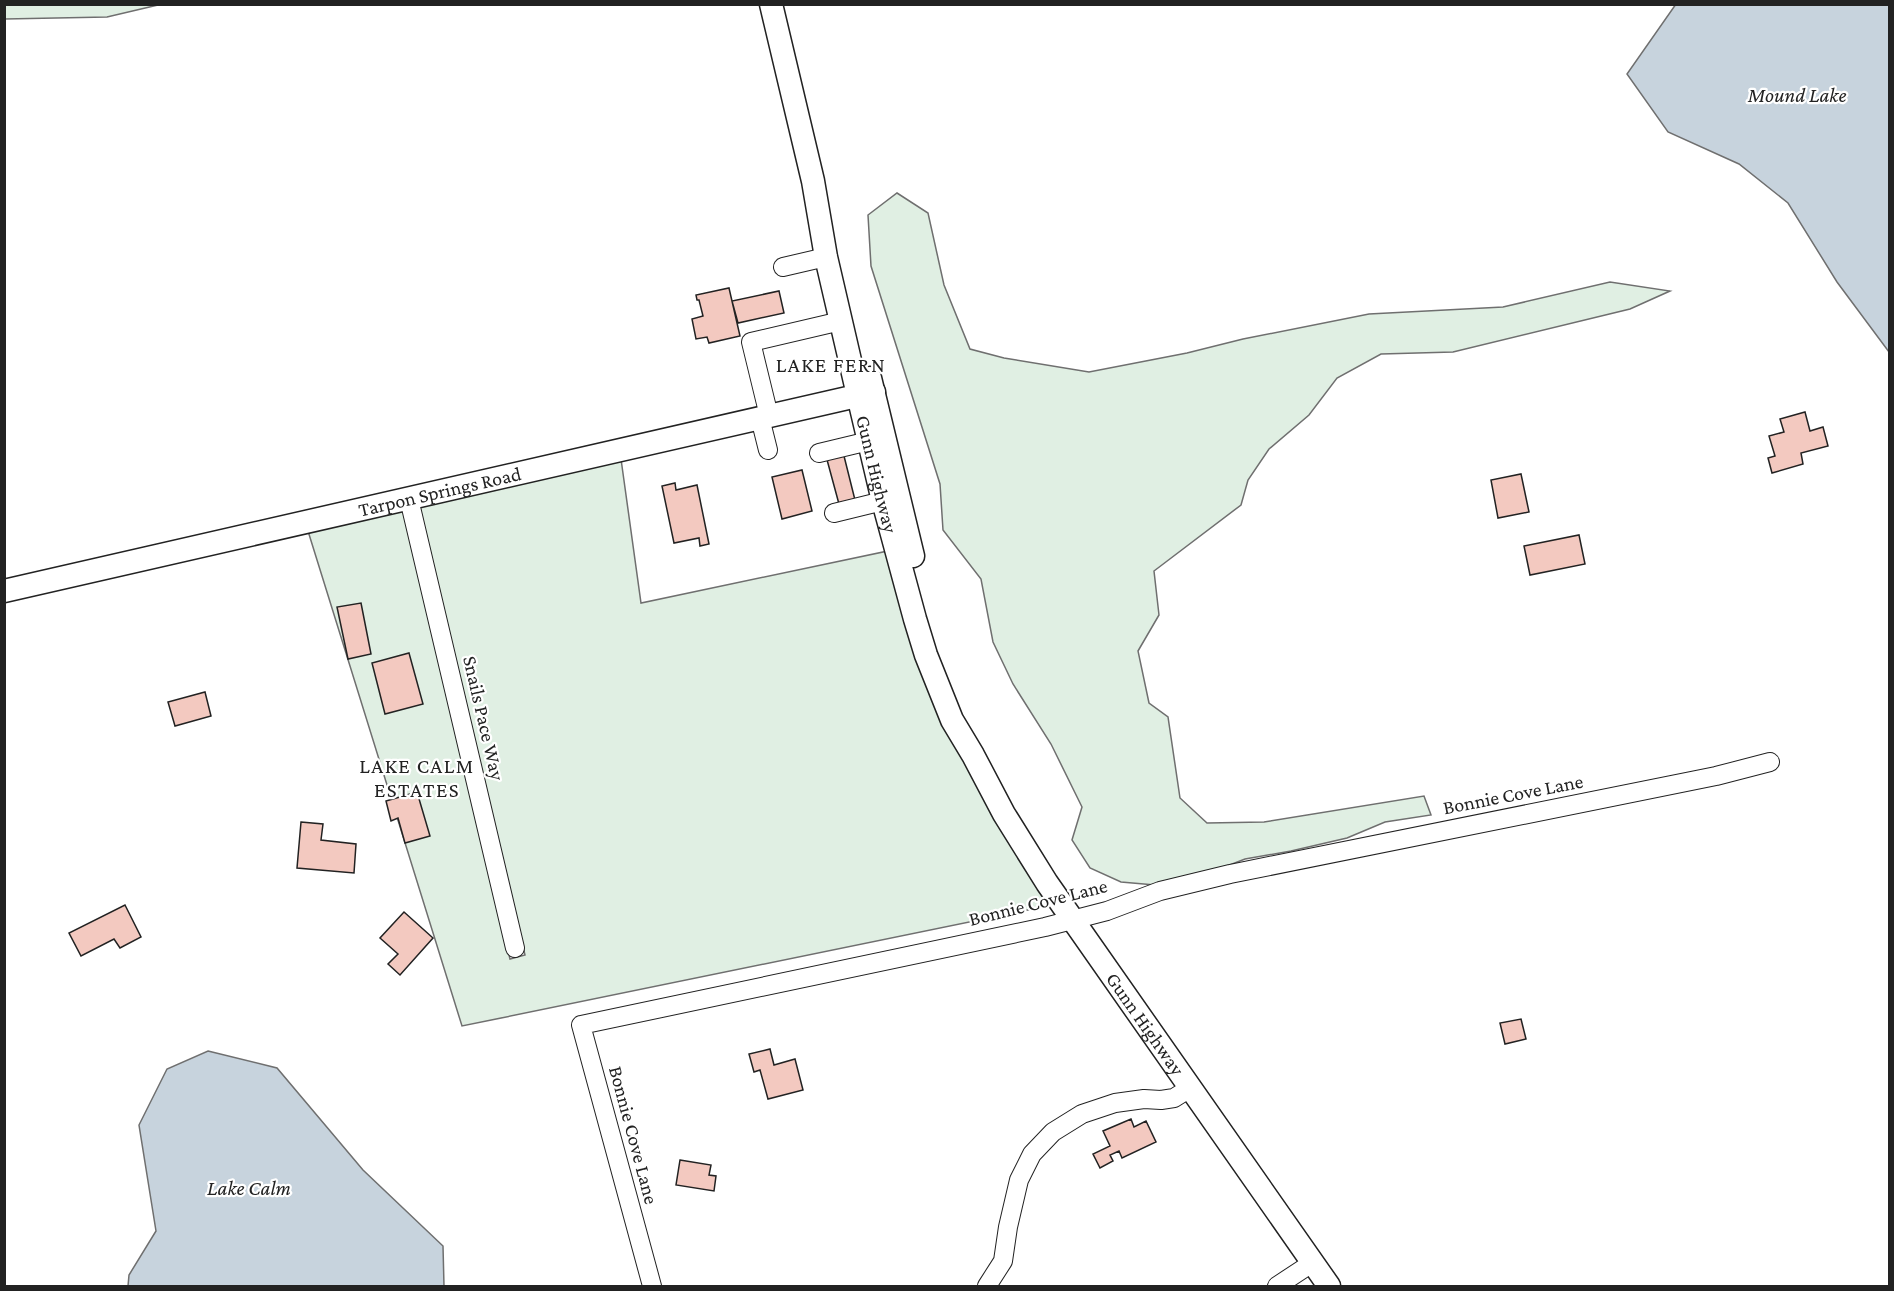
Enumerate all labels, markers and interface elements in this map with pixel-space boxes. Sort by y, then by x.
water label: Mound Lake [1747,83,1846,107]
district label: LAKE FERN [776,353,886,377]
street label: Gunn Highway [852,413,902,536]
street label: Tarpon Springs Road [356,462,524,521]
street label: Snails Pace Way [458,654,509,783]
district label: LAKE CALM ESTATES [359,754,475,802]
street label: Bonnie Cove Lane [1441,770,1585,818]
street label: Bonnie Cove Lane [966,874,1110,930]
street label: Gunn Highway [1102,968,1189,1080]
street label: Bonnie Cove Lane [605,1064,663,1207]
water label: Lake Calm [207,1176,291,1200]

